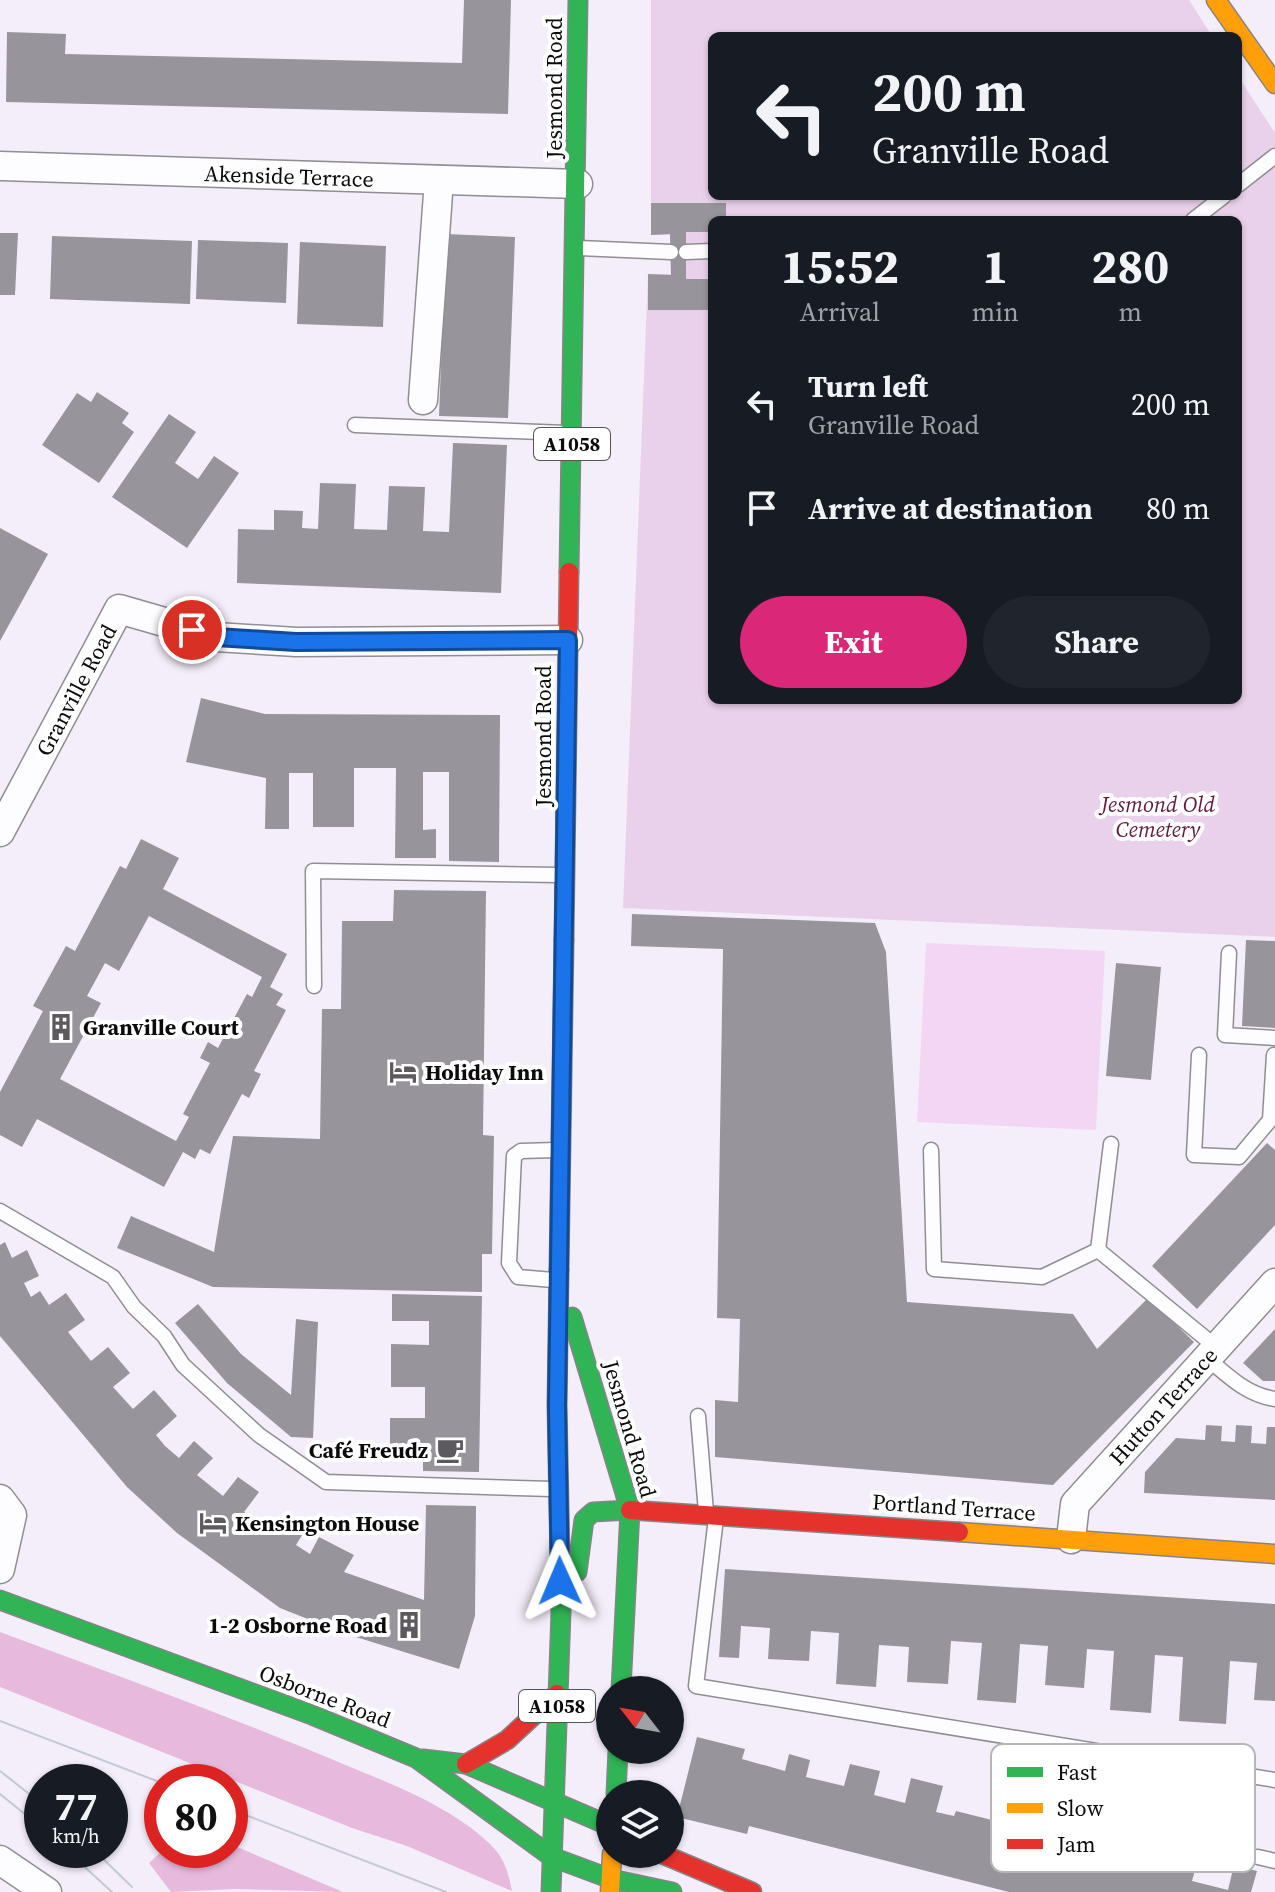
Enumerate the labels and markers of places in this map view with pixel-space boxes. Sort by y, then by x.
pin [158,596,226,664]
building icon: Granville Court [46,1012,76,1042]
place label: Granville Court [83,1012,240,1042]
hotel icon: Holiday Inn [388,1057,418,1087]
place label: Holiday Inn [425,1057,544,1087]
place label: Café Freudz [309,1435,428,1465]
cafe icon: Café Freudz [435,1435,465,1465]
hotel icon: Kensington House [198,1508,228,1538]
place label: Kensington House [235,1508,419,1538]
place label: 1-2 Osborne Road [208,1610,387,1640]
building icon: 1-2 Osborne Road [394,1610,424,1640]

